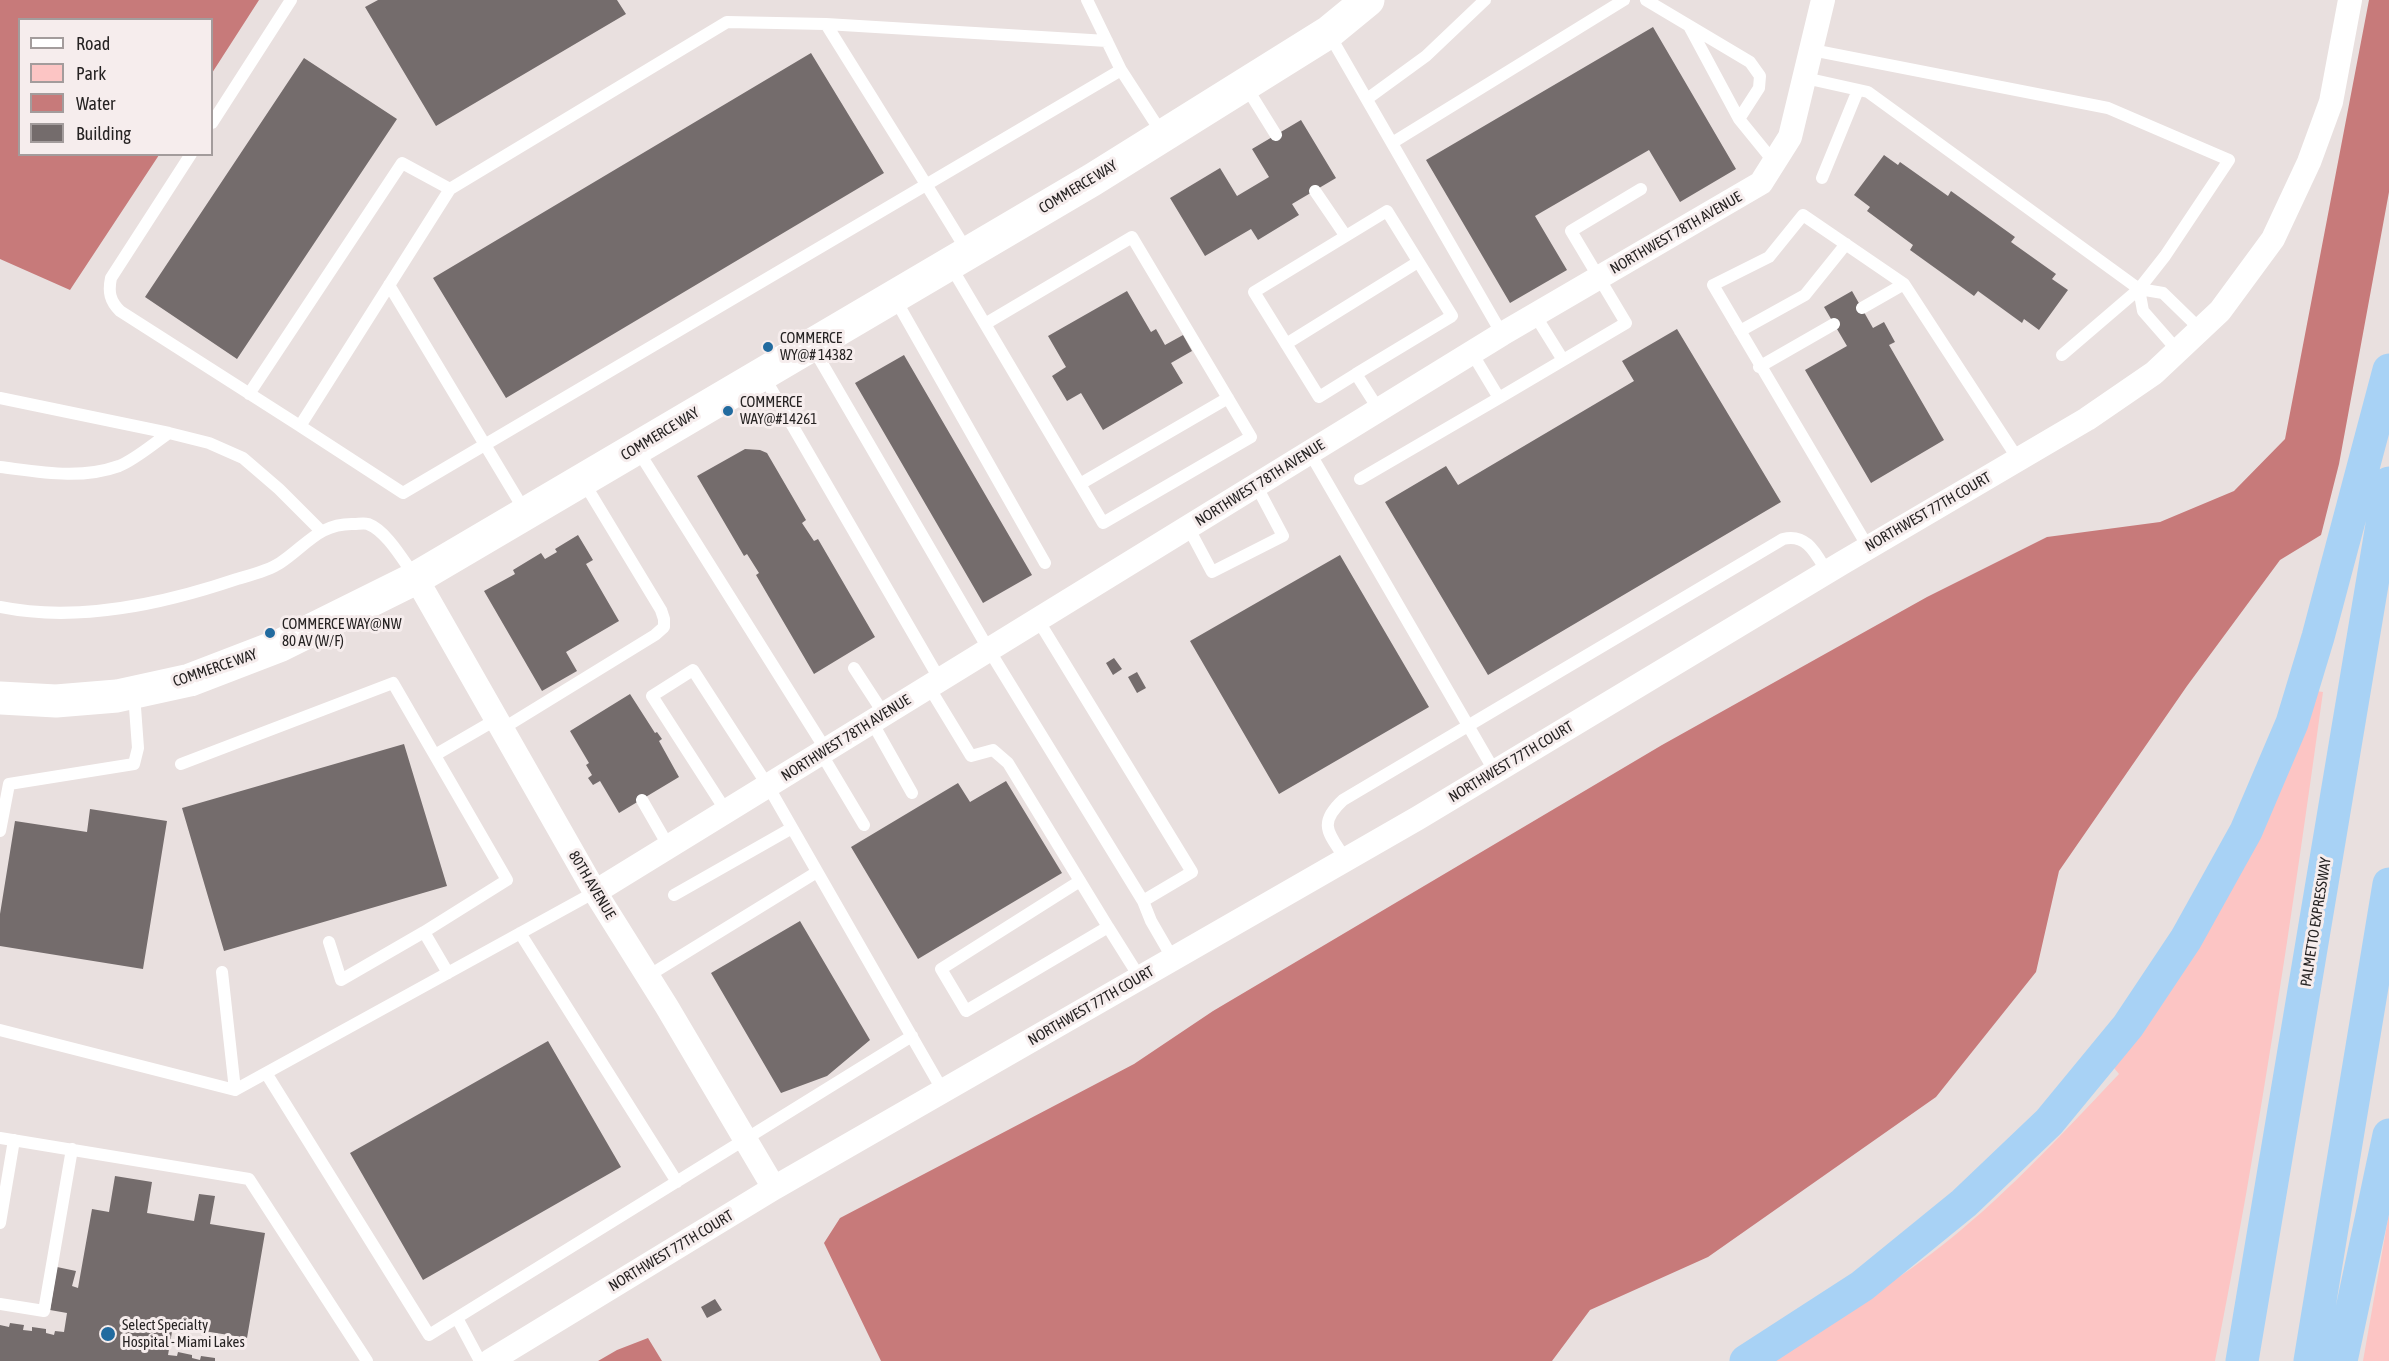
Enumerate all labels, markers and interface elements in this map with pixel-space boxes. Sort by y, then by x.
legend [18,18,213,156]
text: Road [76,33,110,54]
text: Park [76,63,106,84]
text: Water [76,93,115,114]
text: Building [76,123,131,144]
street label: COMMERCE WAY [1036,157,1120,217]
street label: NORTHWEST 78TH AVENUE [1607,188,1745,278]
place label: COMMERCE WY@# 14382 [780,329,853,364]
marker: COMMERCE WY@# 14382 [761,340,775,354]
place label: COMMERCE WAY@#14261 [740,393,817,428]
street label: COMMERCE WAY [618,404,702,464]
marker: COMMERCE WAY@#14261 [721,404,735,418]
street label: NORTHWEST 78TH AVENUE [1192,436,1328,530]
street label: NORTHWEST 77TH COURT [1862,469,1994,555]
place label: COMMERCE WAY@NW 80 AV (W/F) [282,615,402,650]
marker: COMMERCE WAY@NW 80 AV (W/F) [263,626,277,640]
street label: COMMERCE WAY [170,645,260,691]
street label: NORTHWEST 78TH AVENUE [778,691,914,785]
street label: NORTHWEST 77TH COURT [1445,718,1577,806]
street label: 80TH AVENUE [565,848,619,922]
street label: PALMETTO EXPRESSWAY [2297,856,2335,988]
street label: NORTHWEST 77TH COURT [1025,963,1157,1049]
street label: NORTHWEST 77TH COURT [605,1207,737,1295]
place label: Select Specialty Hospital - Miami Lakes [122,1316,245,1351]
marker: Select Specialty Hospital - Miami Lakes [99,1325,117,1343]

